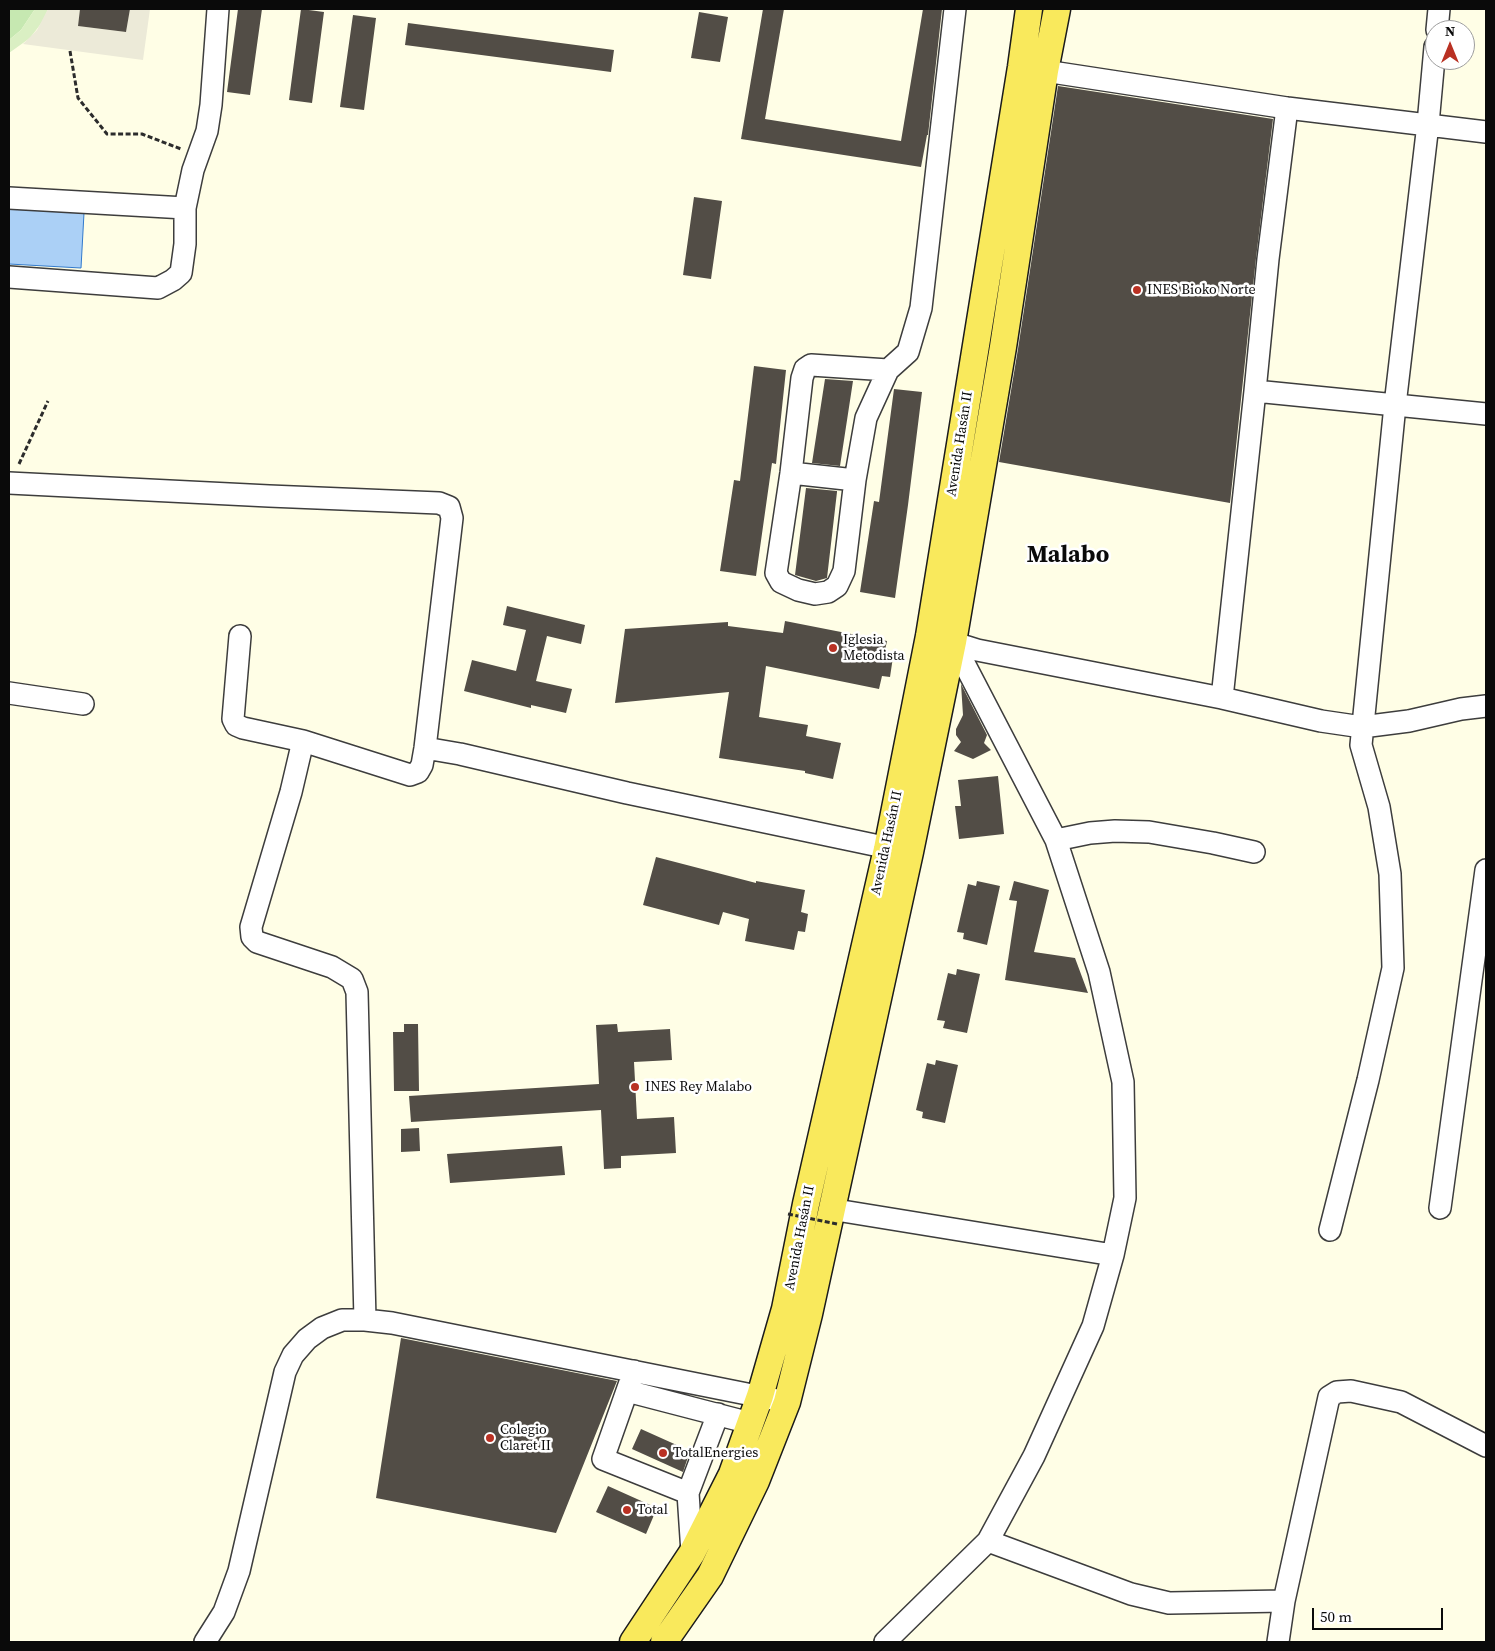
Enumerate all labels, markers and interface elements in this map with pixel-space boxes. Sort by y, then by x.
north arrow [1425,20,1475,70]
text: N [1445,21,1455,41]
place label: INES Bioko Norte [1147,282,1256,298]
marker: INES Bioko Norte [1131,284,1143,296]
street label: Avenida Hasán II [943,390,977,498]
district label: Malabo [1027,542,1109,570]
place label: Iglesia Metodista [843,632,905,664]
marker: Iglesia Metodista [827,642,839,654]
street label: Avenida Hasán II [868,789,906,897]
place label: INES Rey Malabo [645,1079,752,1095]
marker: INES Rey Malabo [629,1081,641,1093]
street label: Avenida Hasán II [782,1184,818,1292]
place label: Colegio Claret II [500,1422,551,1454]
marker: Colegio Claret II [484,1432,496,1444]
place label: TotalEnergies [673,1445,758,1461]
marker: TotalEnergies [657,1447,669,1459]
place label: Total [637,1502,668,1518]
marker: Total [621,1504,633,1516]
scale bar [1315,1598,1446,1630]
text: 50 m [1320,1606,1352,1627]

